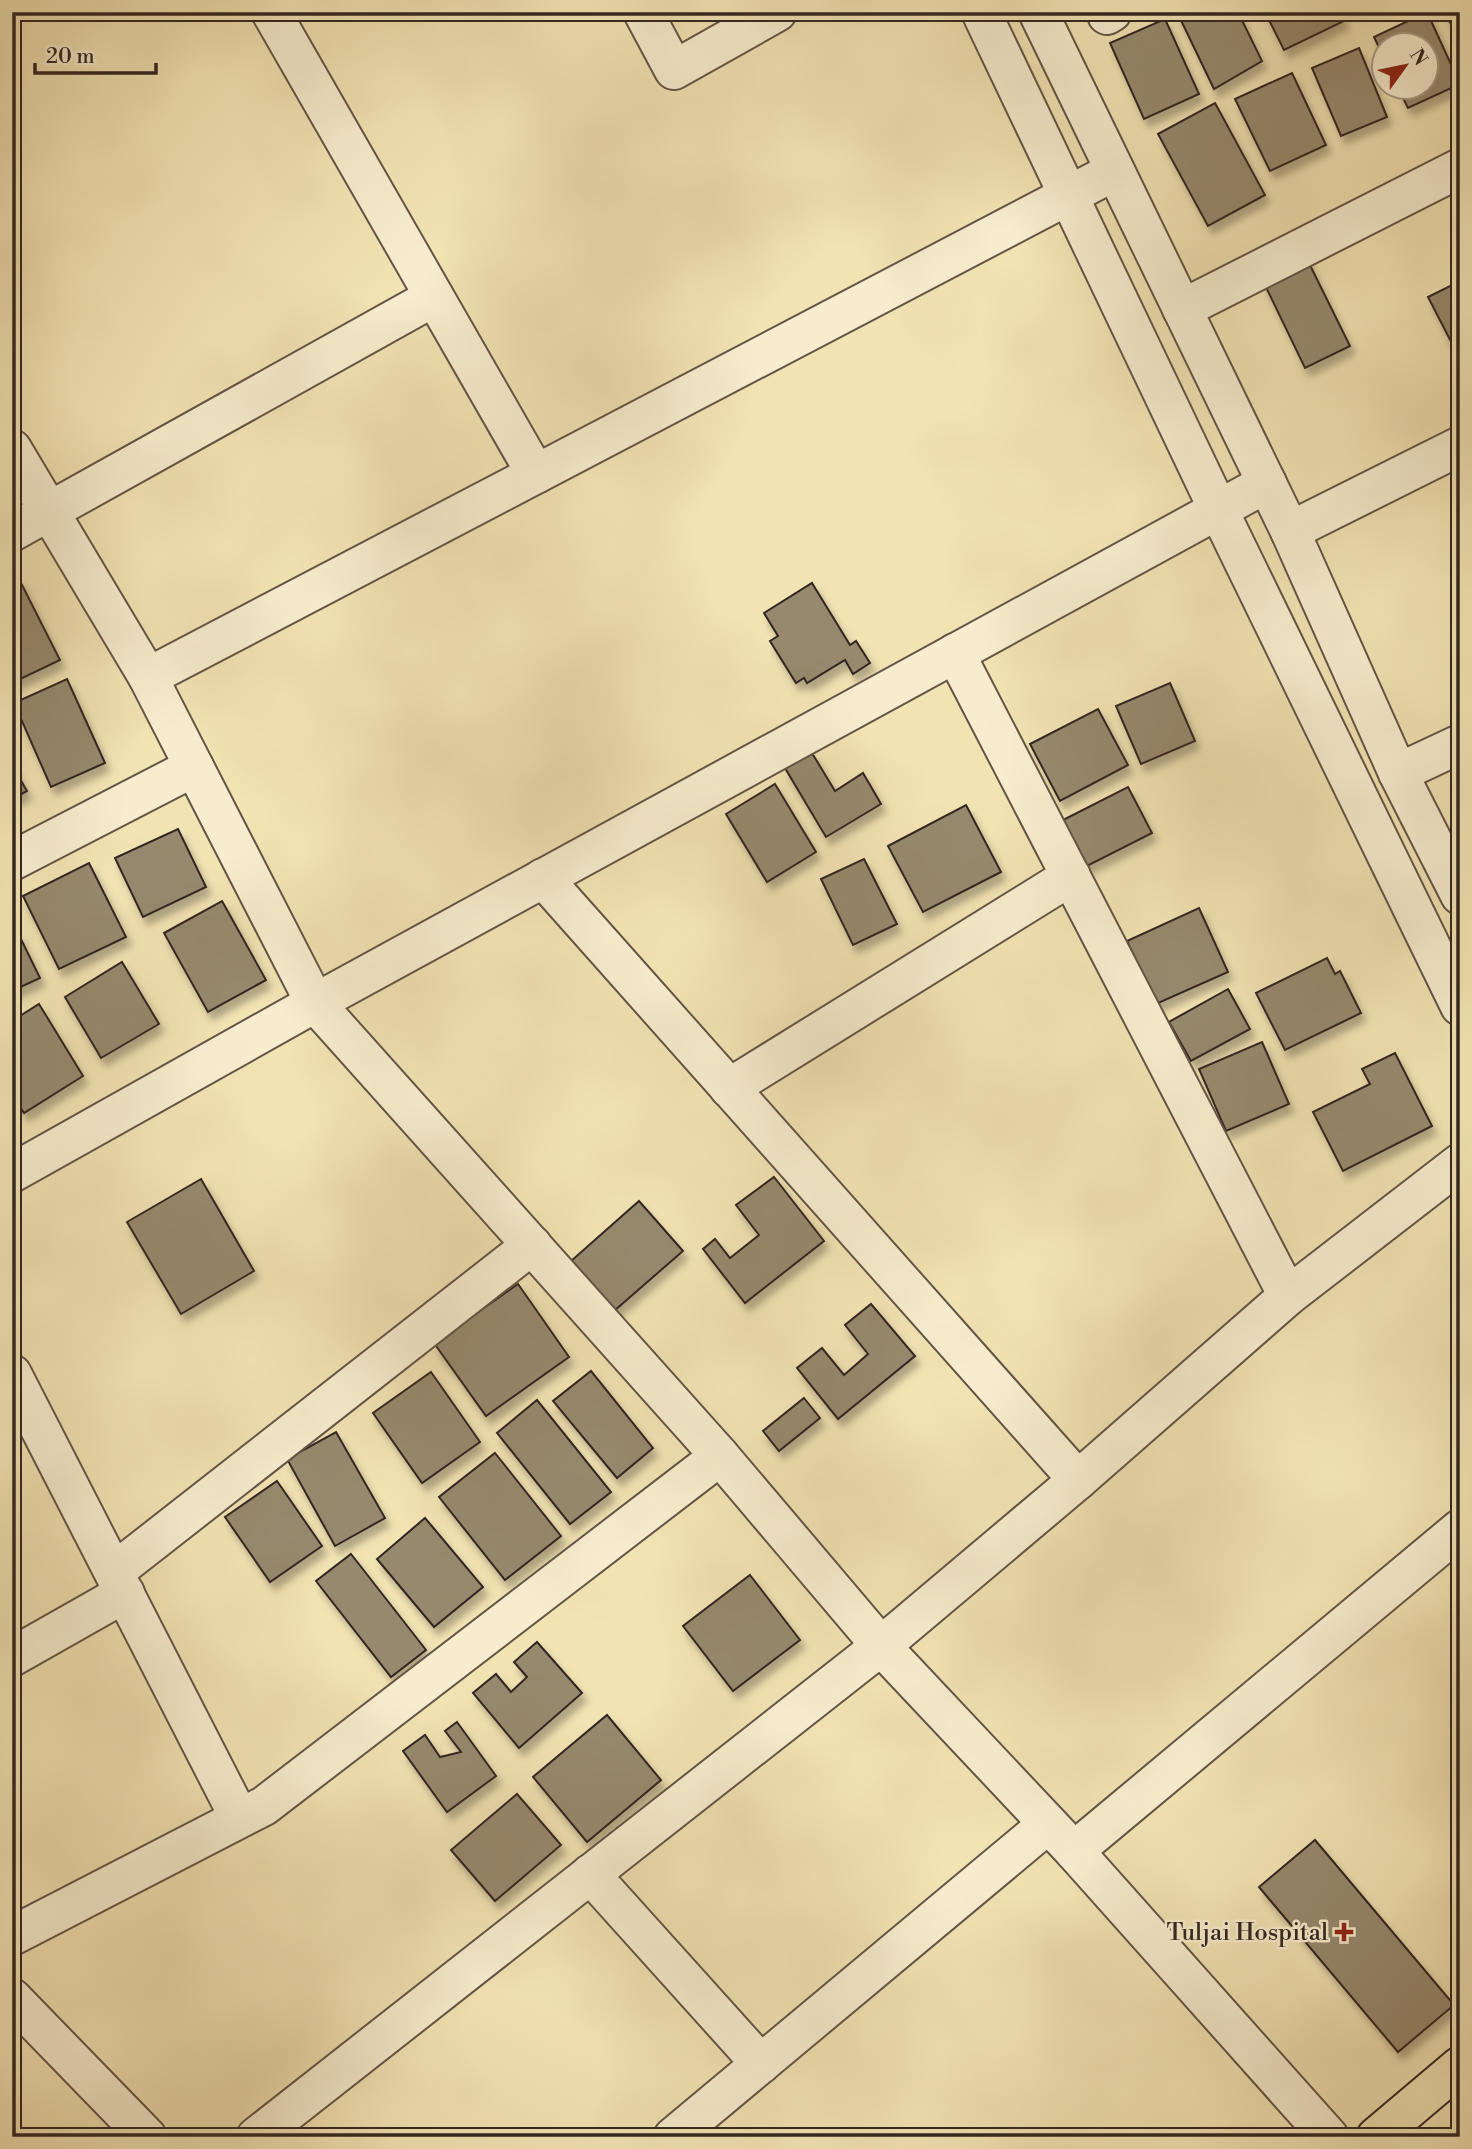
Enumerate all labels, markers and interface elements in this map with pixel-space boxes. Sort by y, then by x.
scale bar [35,32,156,76]
north arrow [1370,32,1440,102]
text: 20 m [46,44,95,70]
text: N [1404,44,1433,70]
place label: Tuljai Hospital [1167,1918,1328,1948]
marker: Tuljai Hospital [1334,1922,1354,1942]

